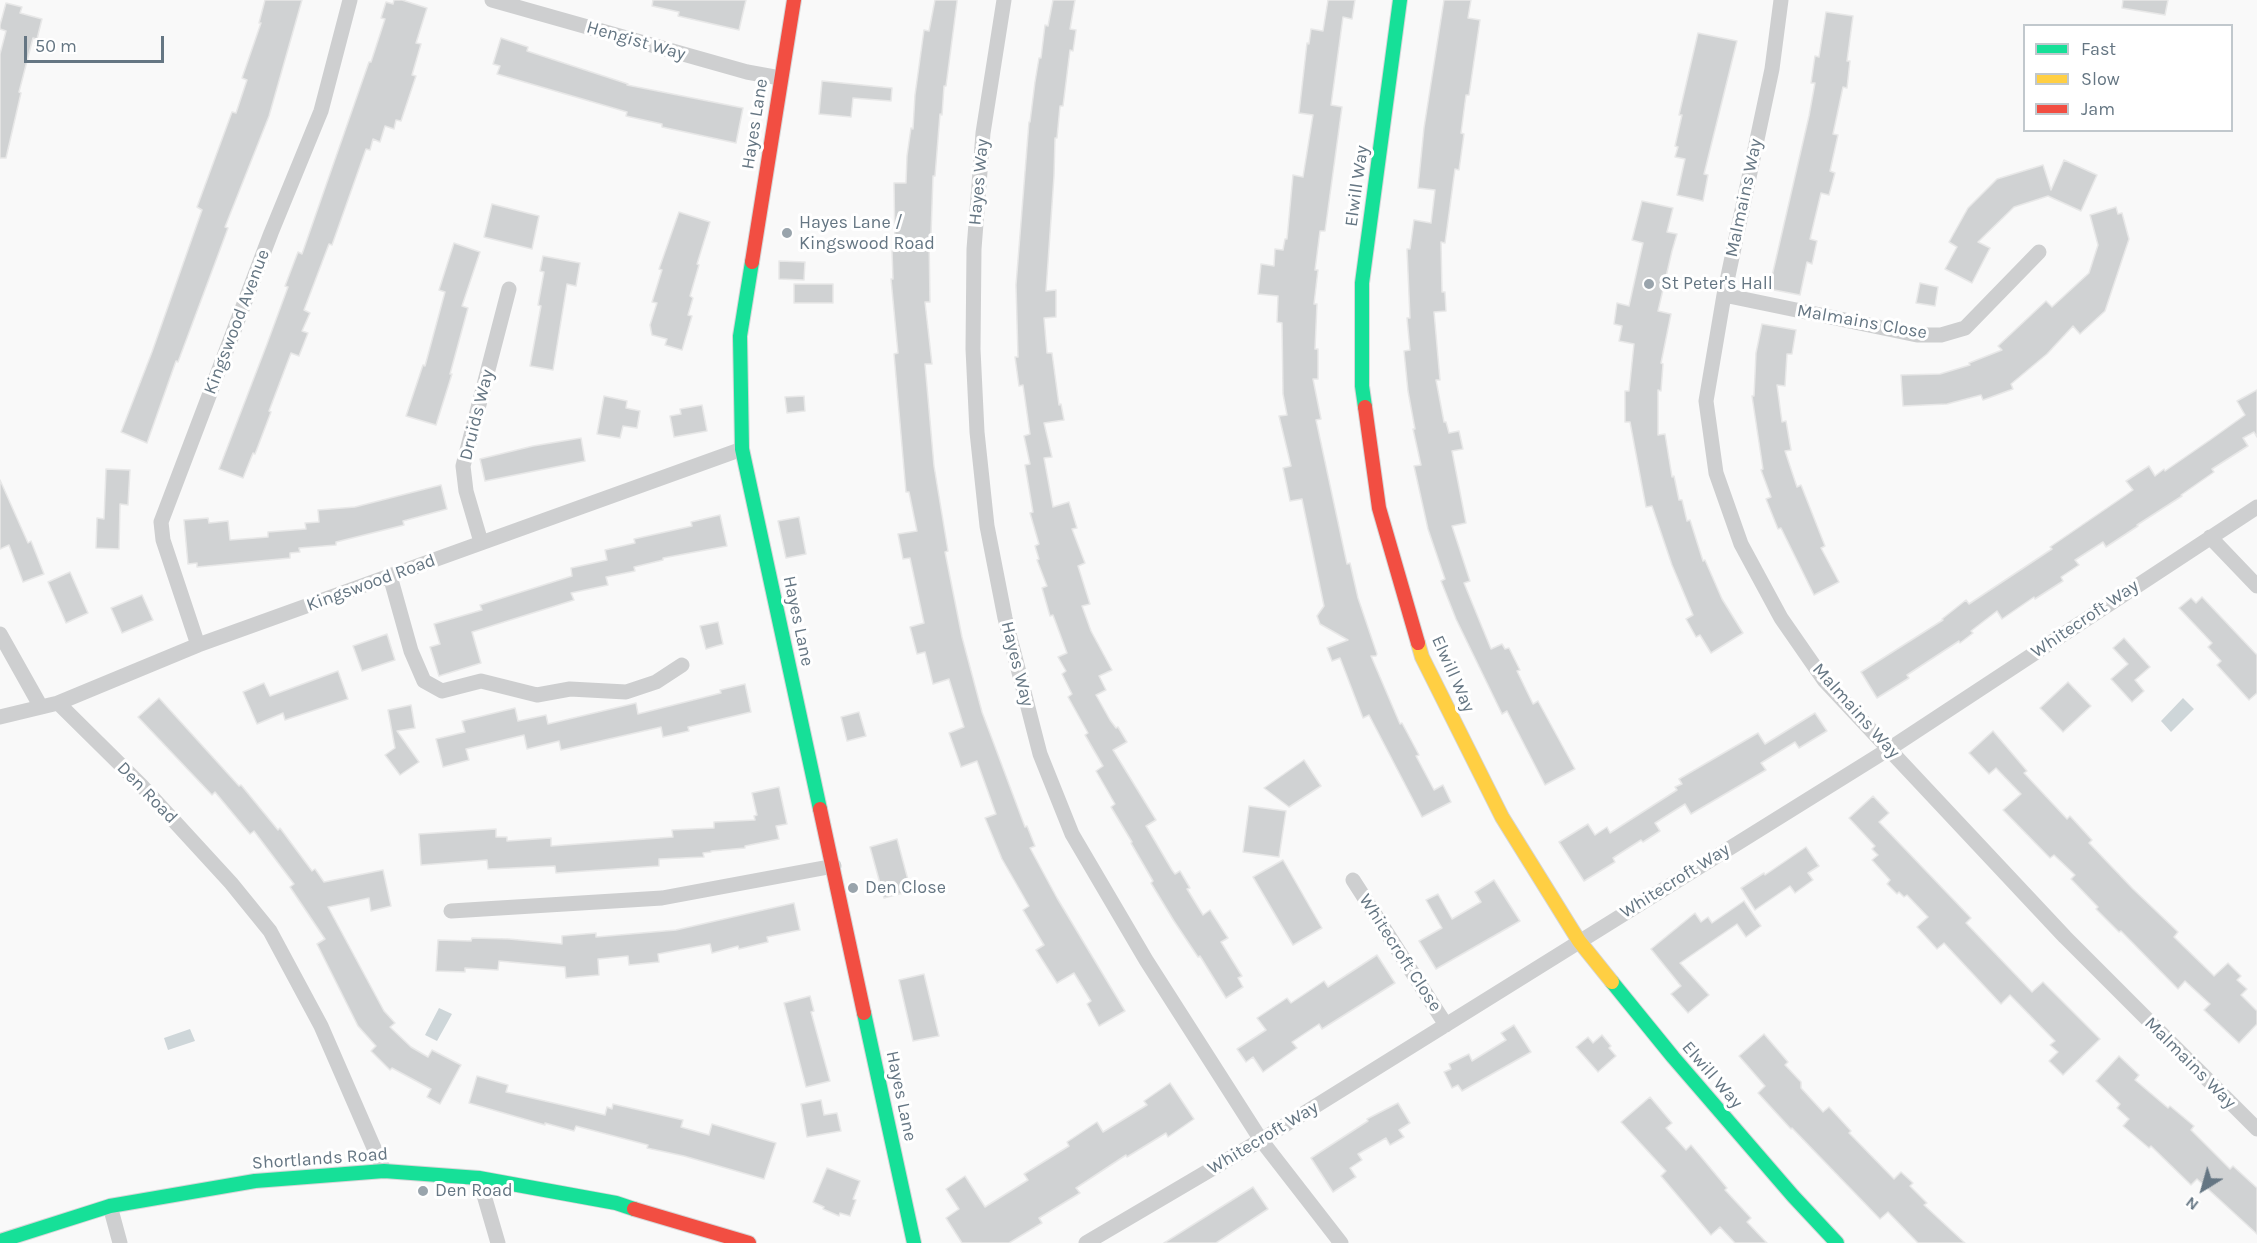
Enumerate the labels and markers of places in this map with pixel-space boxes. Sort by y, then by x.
place label: Hayes Lane / Kingswood Road [799,212,935,254]
marker: Hayes Lane / Kingswood Road [780,226,794,240]
place label: St Peter's Hall [1661,273,1773,295]
marker: St Peter's Hall [1642,277,1656,291]
place label: Den Close [865,877,946,899]
marker: Den Close [846,881,860,895]
place label: Den Road [435,1180,513,1202]
marker: Den Road [416,1184,430,1198]

